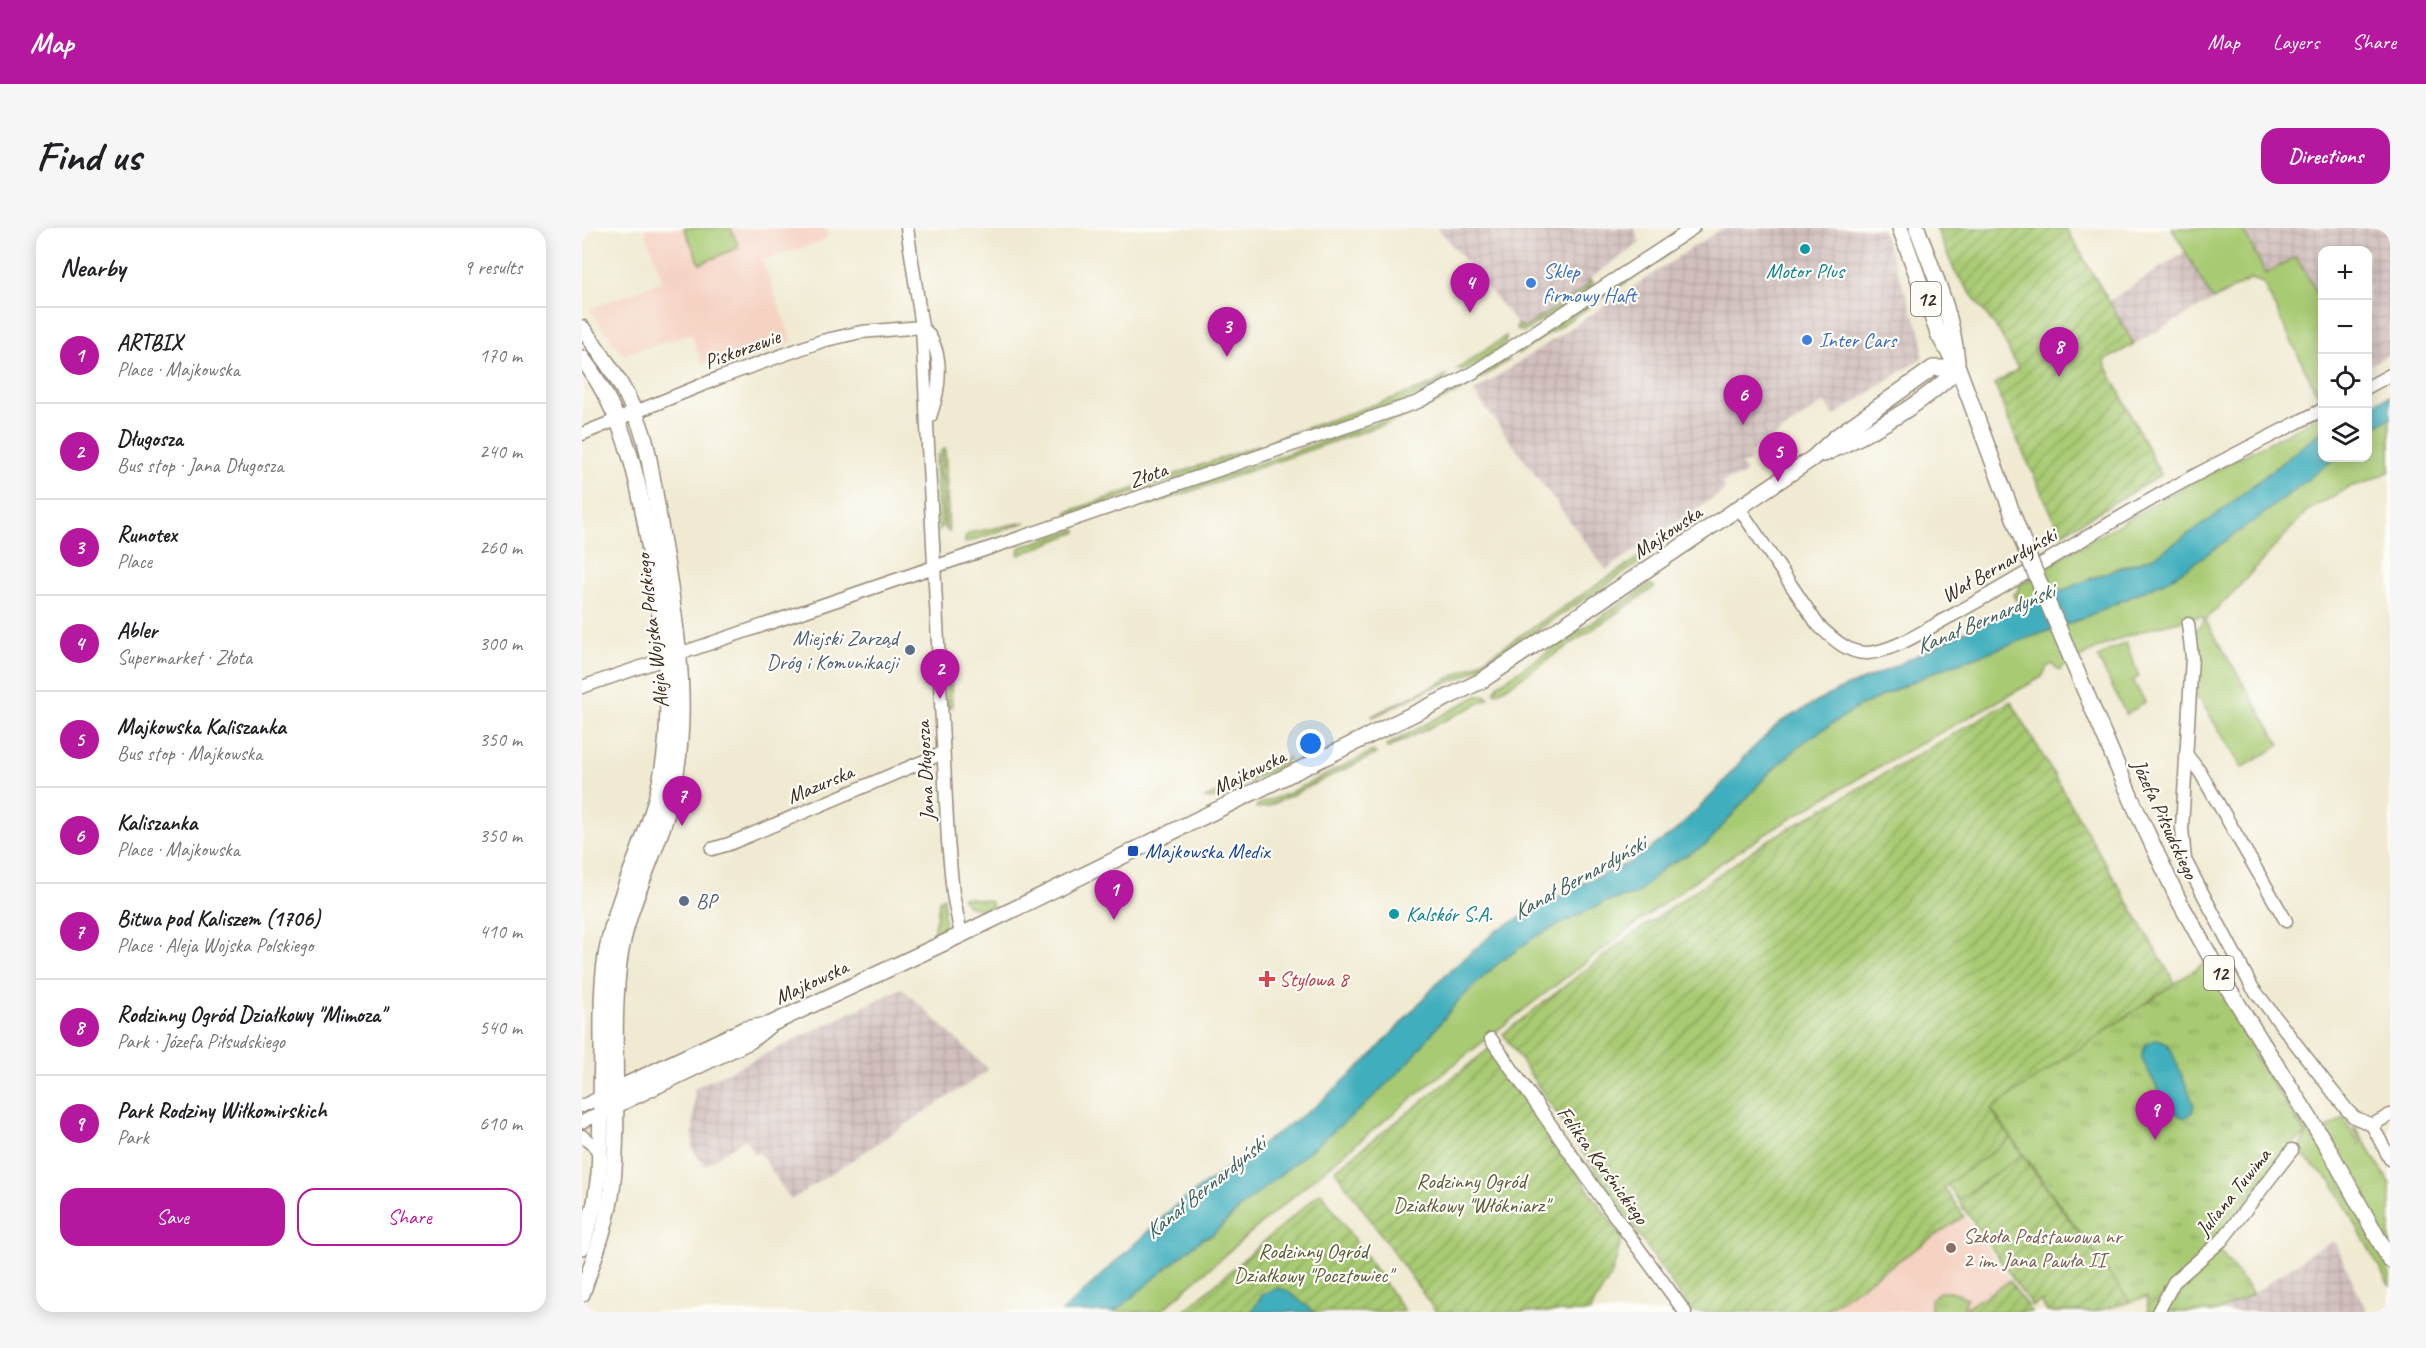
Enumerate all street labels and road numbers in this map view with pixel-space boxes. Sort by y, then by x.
road number: 12 [1911,282,1941,316]
street label: Piskorzewie [701,323,785,375]
street label: Złota [1126,456,1172,494]
street label: Majkowska [1627,498,1709,565]
street label: Wał Bernardyński [1937,520,2064,608]
street label: Aleja Wojska Polskiego [629,550,674,710]
street label: Jana Długosza [909,718,941,823]
street label: Majkowska [1208,742,1292,801]
street label: Józefa Piłsudskiego [2126,754,2205,884]
street label: Mazurska [783,757,859,810]
street label: Majkowska [770,953,854,1010]
road number: 12 [2204,956,2234,990]
street label: Feliksa Karśnickiego [1551,1101,1656,1230]
street label: Juliana Tuwima [2189,1141,2277,1242]

